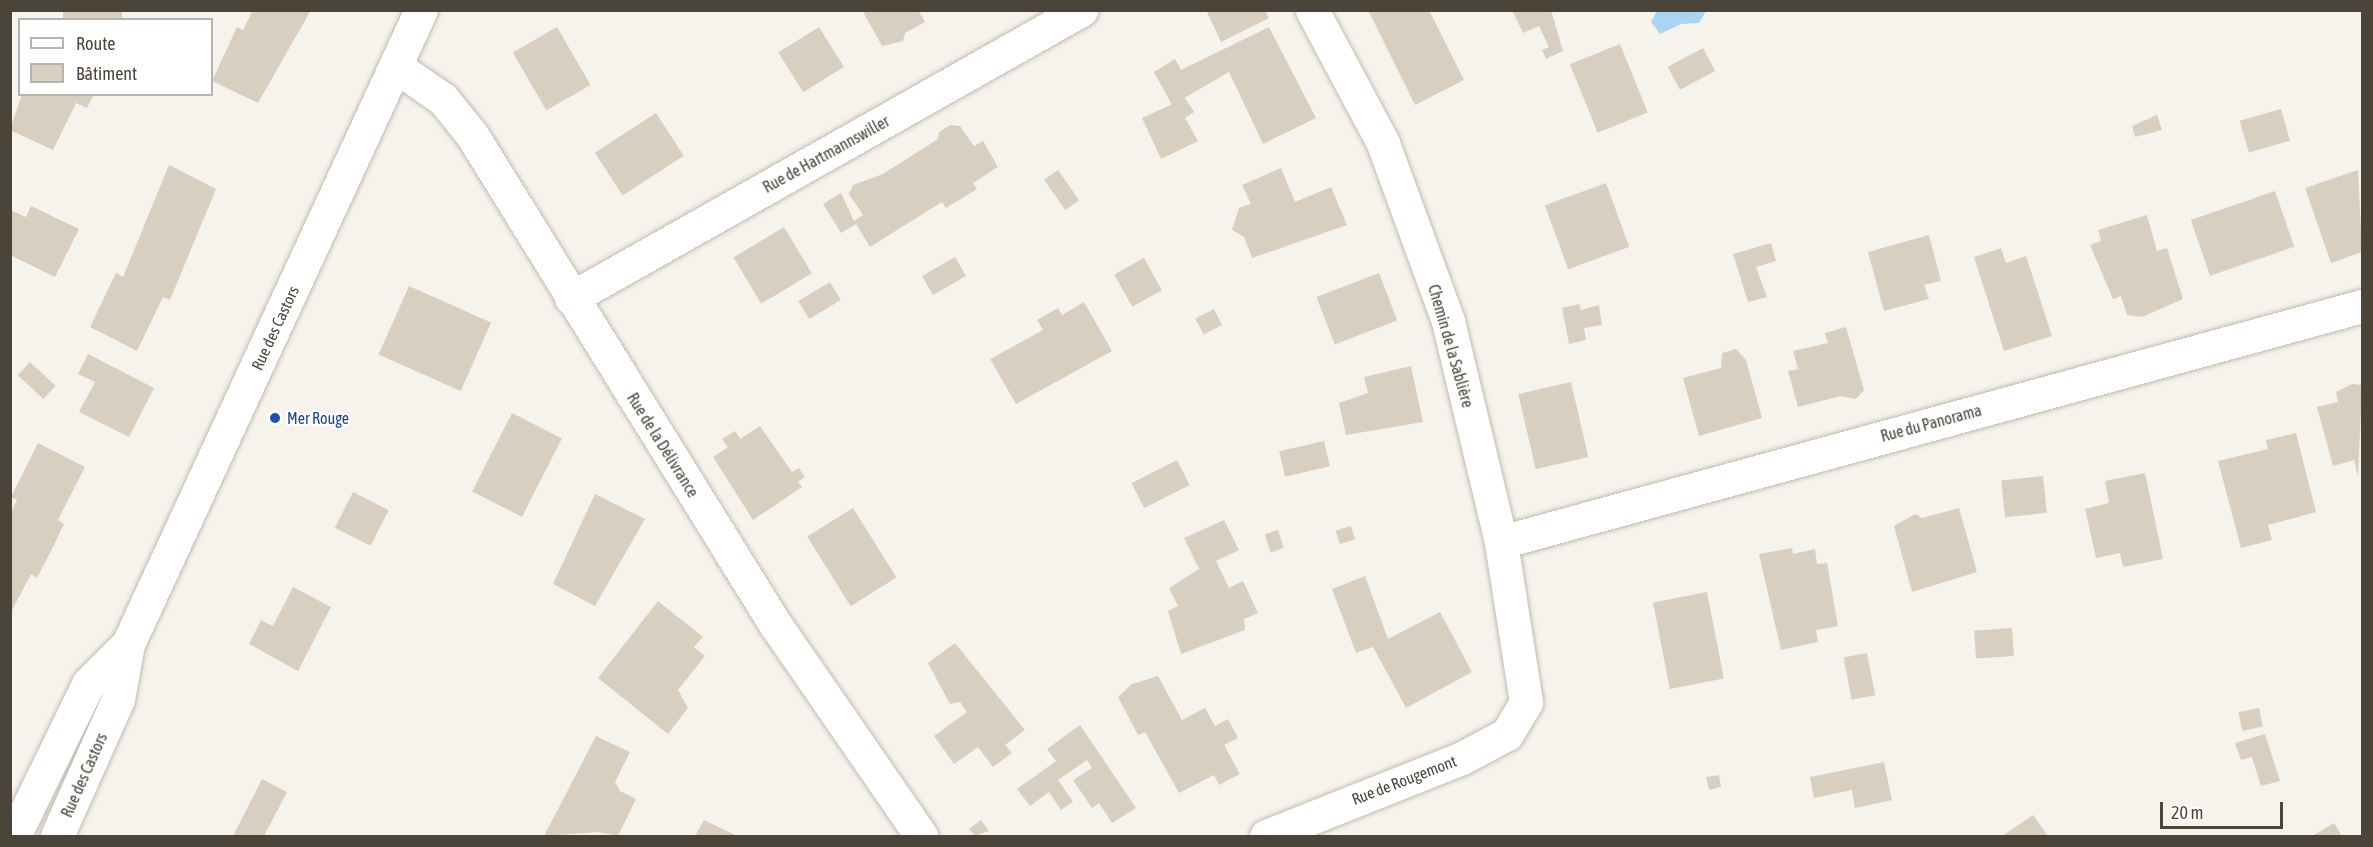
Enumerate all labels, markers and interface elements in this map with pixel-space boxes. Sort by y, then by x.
legend [18,18,213,96]
text: Route [76,33,115,54]
text: Bâtiment [76,63,137,84]
street label: Rue de Hartmannswiller [759,111,893,197]
street label: Chemin de la Sablière [1424,282,1478,410]
street label: Rue des Castors [247,283,303,373]
street label: Rue de la Délivrance [623,389,703,501]
street label: Rue du Panorama [1878,400,1984,446]
place label: Mer Rouge [287,408,349,428]
marker: Mer Rouge [268,411,282,425]
street label: Rue des Castors [57,730,111,820]
street label: Rue de Rougemont [1349,751,1459,809]
scale bar [2163,790,2286,828]
text: 20 m [2171,802,2203,823]

